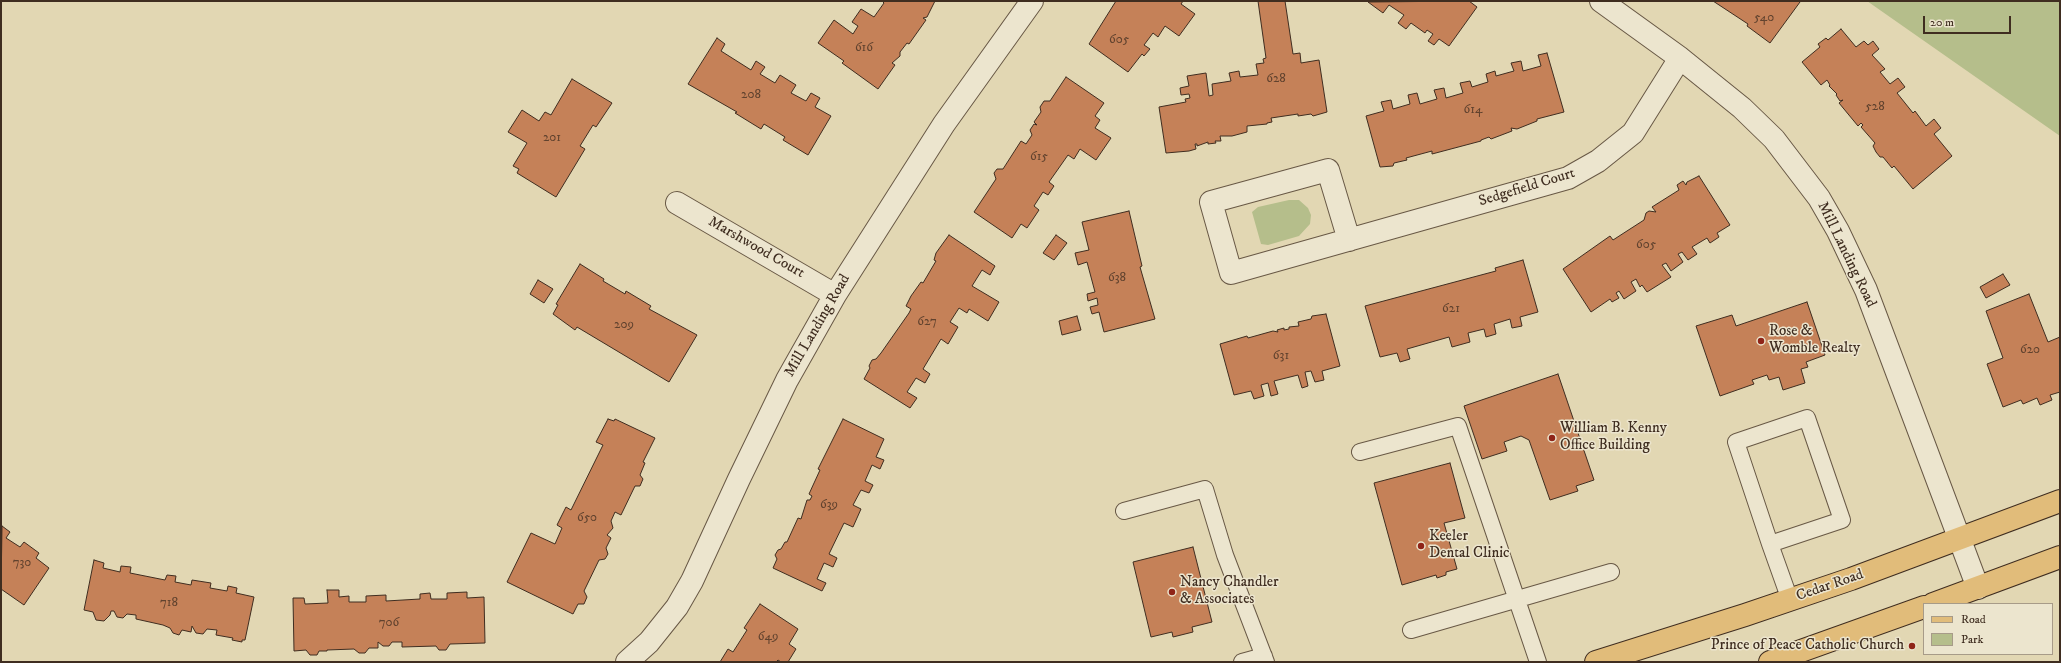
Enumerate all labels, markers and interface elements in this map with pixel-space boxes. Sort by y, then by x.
scale bar [1925,8,2013,34]
house number: 540 [1754,10,1774,26]
text: 20 m [1930,15,1954,30]
house number: 605 [1109,32,1129,48]
house number: 616 [855,40,873,56]
house number: 628 [1266,71,1286,87]
house number: 208 [741,87,761,103]
house number: 528 [1865,99,1885,115]
house number: 614 [1464,102,1482,118]
house number: 201 [543,130,561,146]
house number: 615 [1030,149,1048,165]
street label: Sedgefield Court [1477,165,1577,211]
street label: Mill Landing Road [1813,199,1879,311]
street label: Marshwood Court [705,213,807,283]
house number: 605 [1636,237,1656,253]
house number: 638 [1108,270,1126,286]
street label: Mill Landing Road [781,271,855,381]
house number: 621 [1442,301,1460,317]
house number: 627 [917,314,937,330]
house number: 209 [614,317,634,333]
place label: Rose & Womble Realty [1769,323,1860,358]
marker: Rose & Womble Realty [1756,336,1766,346]
house number: 620 [2020,342,2040,358]
house number: 631 [1273,348,1289,364]
place label: William B. Kenny Office Building [1560,420,1667,455]
marker: William B. Kenny Office Building [1547,433,1557,443]
house number: 639 [820,497,838,513]
house number: 650 [577,510,597,526]
place label: Keeler Dental Clinic [1429,528,1510,563]
marker: Keeler Dental Clinic [1416,541,1426,551]
house number: 730 [13,555,31,571]
street label: Cedar Road [1794,566,1866,606]
place label: Nancy Chandler & Associates [1180,574,1279,609]
marker: Nancy Chandler & Associates [1167,587,1177,597]
house number: 718 [160,595,178,611]
legend [1923,603,2053,655]
text: Road [1961,612,1986,627]
house number: 706 [379,615,399,631]
house number: 649 [758,629,778,645]
text: Park [1961,632,1983,647]
place label: Prince of Peace Catholic Church [1711,637,1904,655]
marker: Prince of Peace Catholic Church [1907,641,1917,651]

